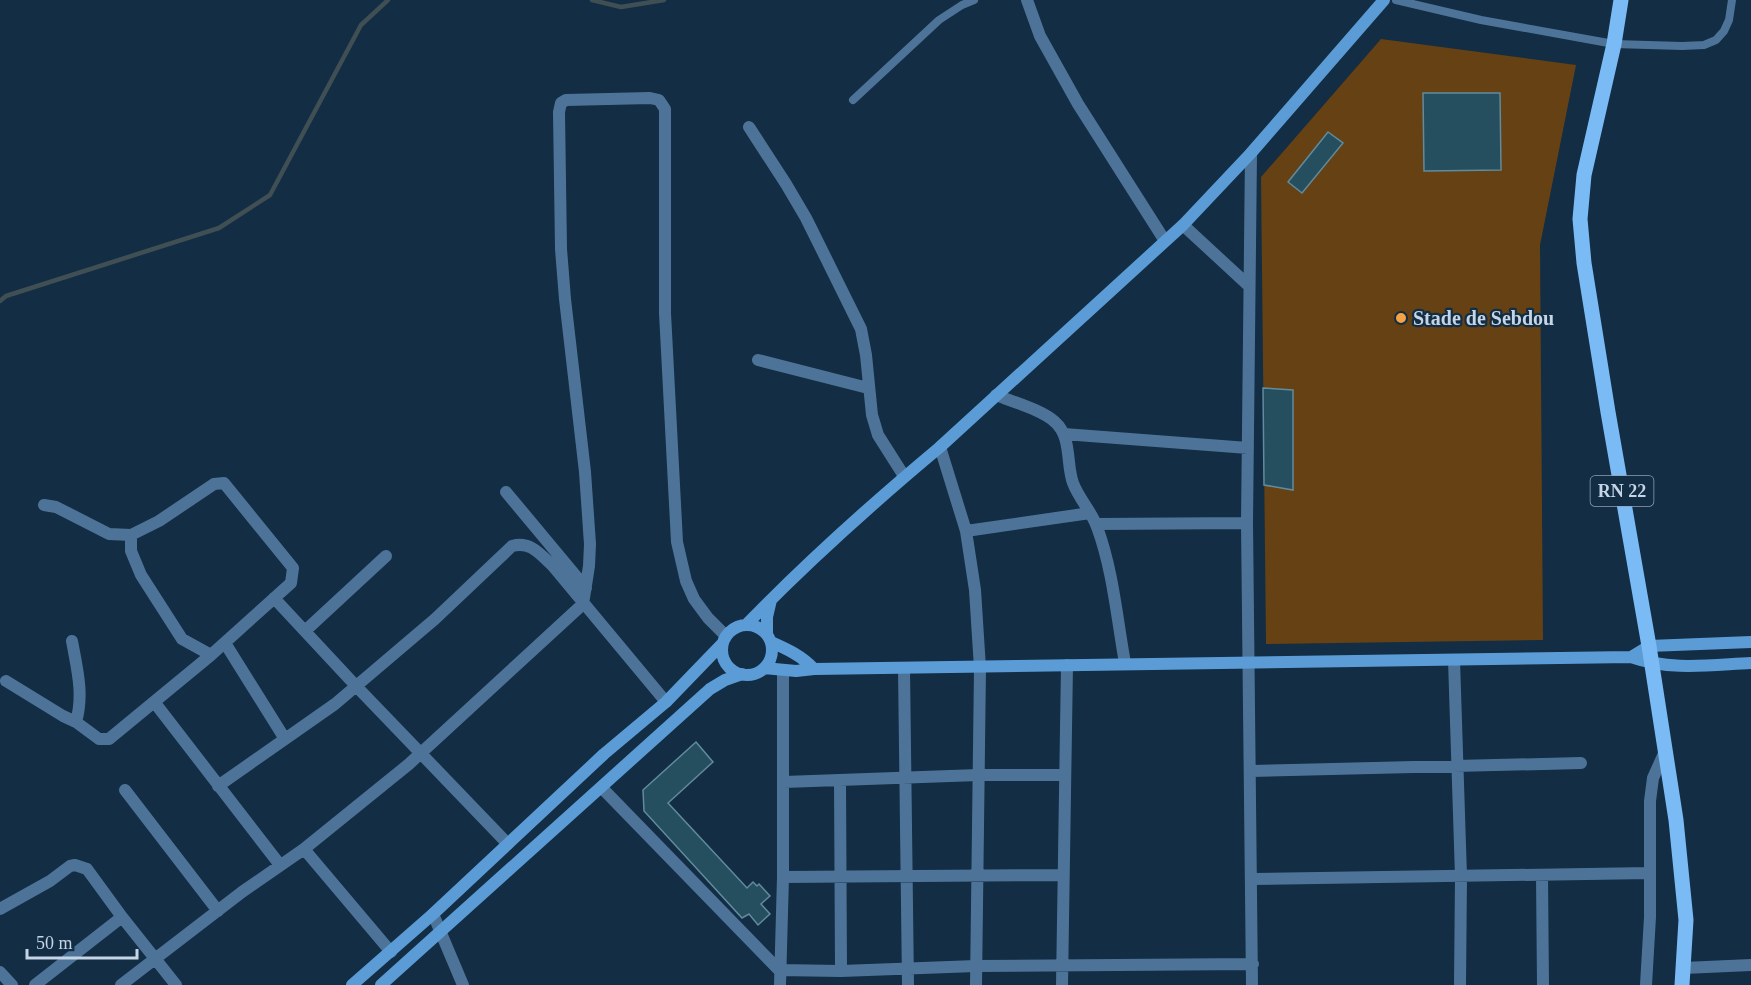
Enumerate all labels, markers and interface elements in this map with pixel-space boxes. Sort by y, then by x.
place label: Stade de Sebdou [1413,307,1554,329]
marker: Stade de Sebdou [1394,311,1408,325]
road number: RN 22 [1590,476,1654,506]
scale bar [27,922,136,960]
text: 50 m [36,933,73,953]

